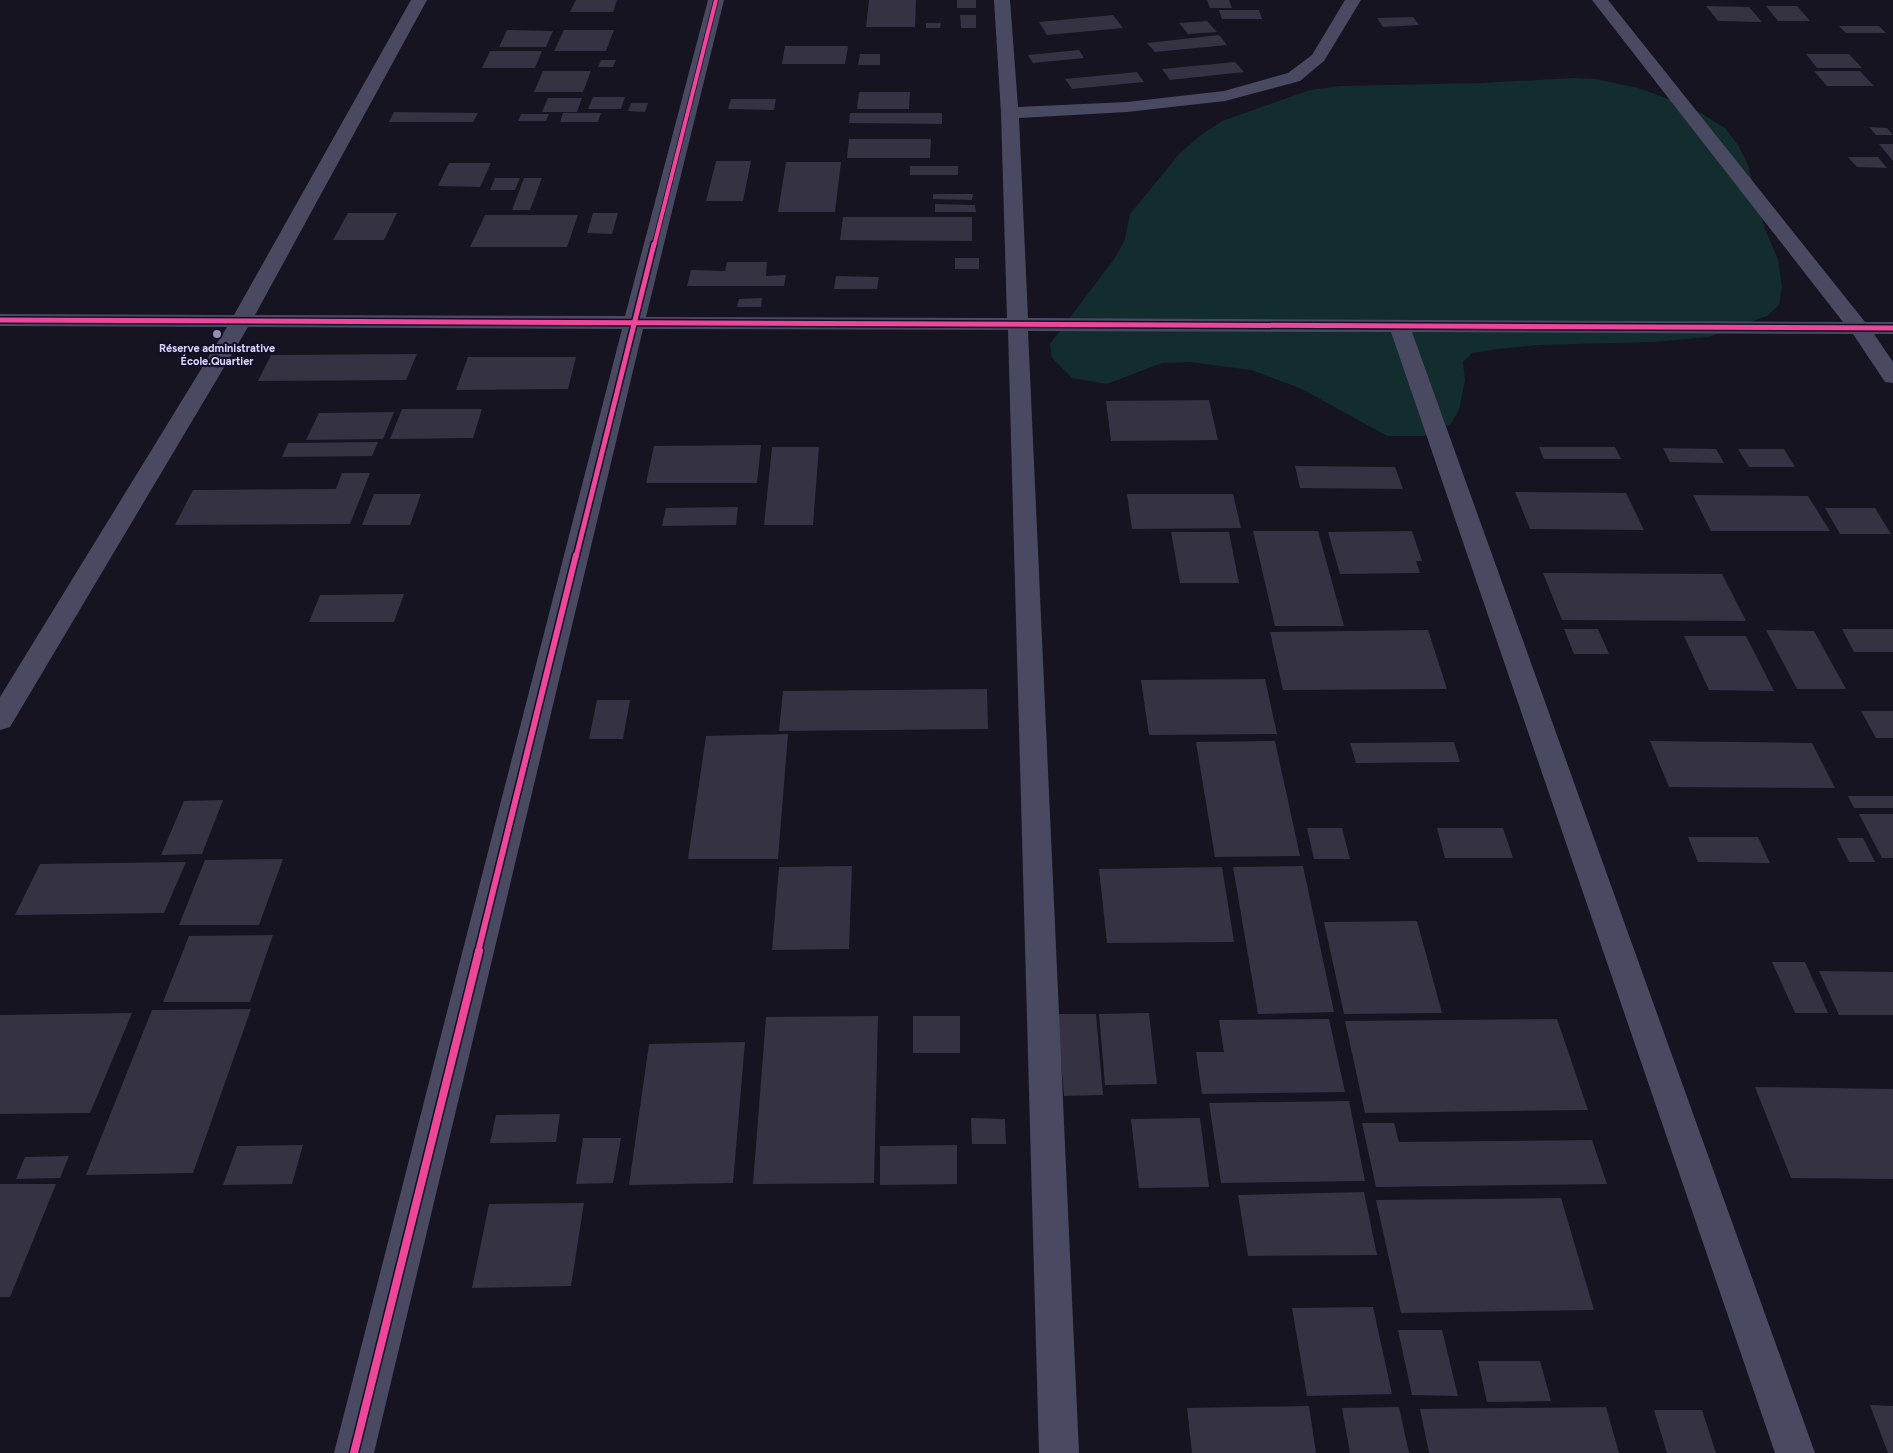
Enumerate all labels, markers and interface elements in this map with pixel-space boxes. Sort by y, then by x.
marker: Réserve administrative École.Quartier [211,328,223,340]
place label: Réserve administrative École.Quartier [159,342,275,368]

